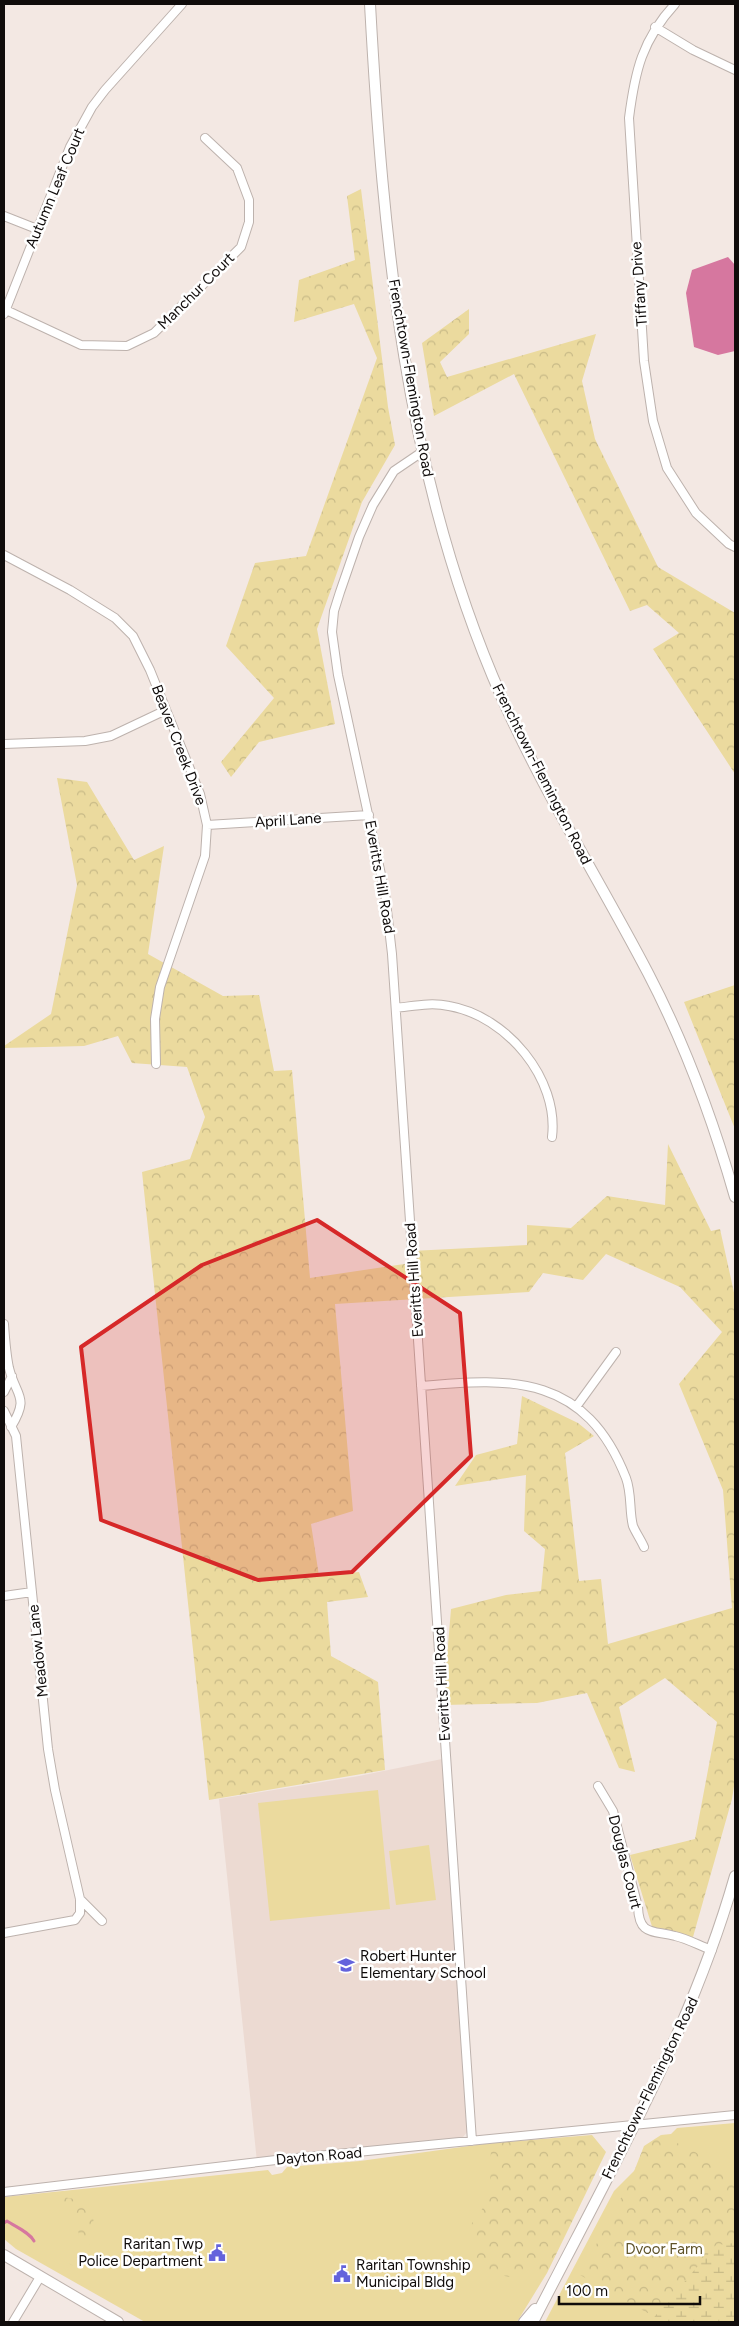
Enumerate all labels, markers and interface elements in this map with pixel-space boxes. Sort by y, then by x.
street label: Autumn Leaf Court [22,125,89,251]
street label: Tiffany Drive [627,241,651,327]
street label: Manchur Court [154,249,238,333]
street label: Frenchtown-Flemington Road [385,278,437,478]
street label: Frenchtown-Flemington Road [488,681,596,867]
street label: Beaver Creek Drive [148,682,210,808]
street label: April Lane [254,809,322,831]
street label: Everitts Hill Road [361,819,399,935]
street label: Everitts Hill Road [401,1222,427,1338]
street label: Meadow Lane [24,1604,52,1698]
street label: Everitts Hill Road [430,1626,454,1742]
street label: Douglas Court [605,1813,645,1911]
place label: Robert Hunter Elementary School [360,1947,486,1982]
school or university icon: Robert Hunter Elementary School [336,1955,356,1975]
street label: Frenchtown-Flemington Road [598,1994,702,2182]
street label: Dayton Road [275,2143,363,2169]
place label: Raritan Twp Police Department [78,2235,203,2270]
park label: Dvoor Farm [625,2240,703,2258]
public building icon: Raritan Twp Police Department [207,2243,227,2263]
place label: Raritan Township Municipal Bldg [356,2256,471,2291]
public building icon: Raritan Township Municipal Bldg [332,2264,352,2284]
scale bar [559,2274,700,2306]
text: 100 m [566,2282,608,2300]

